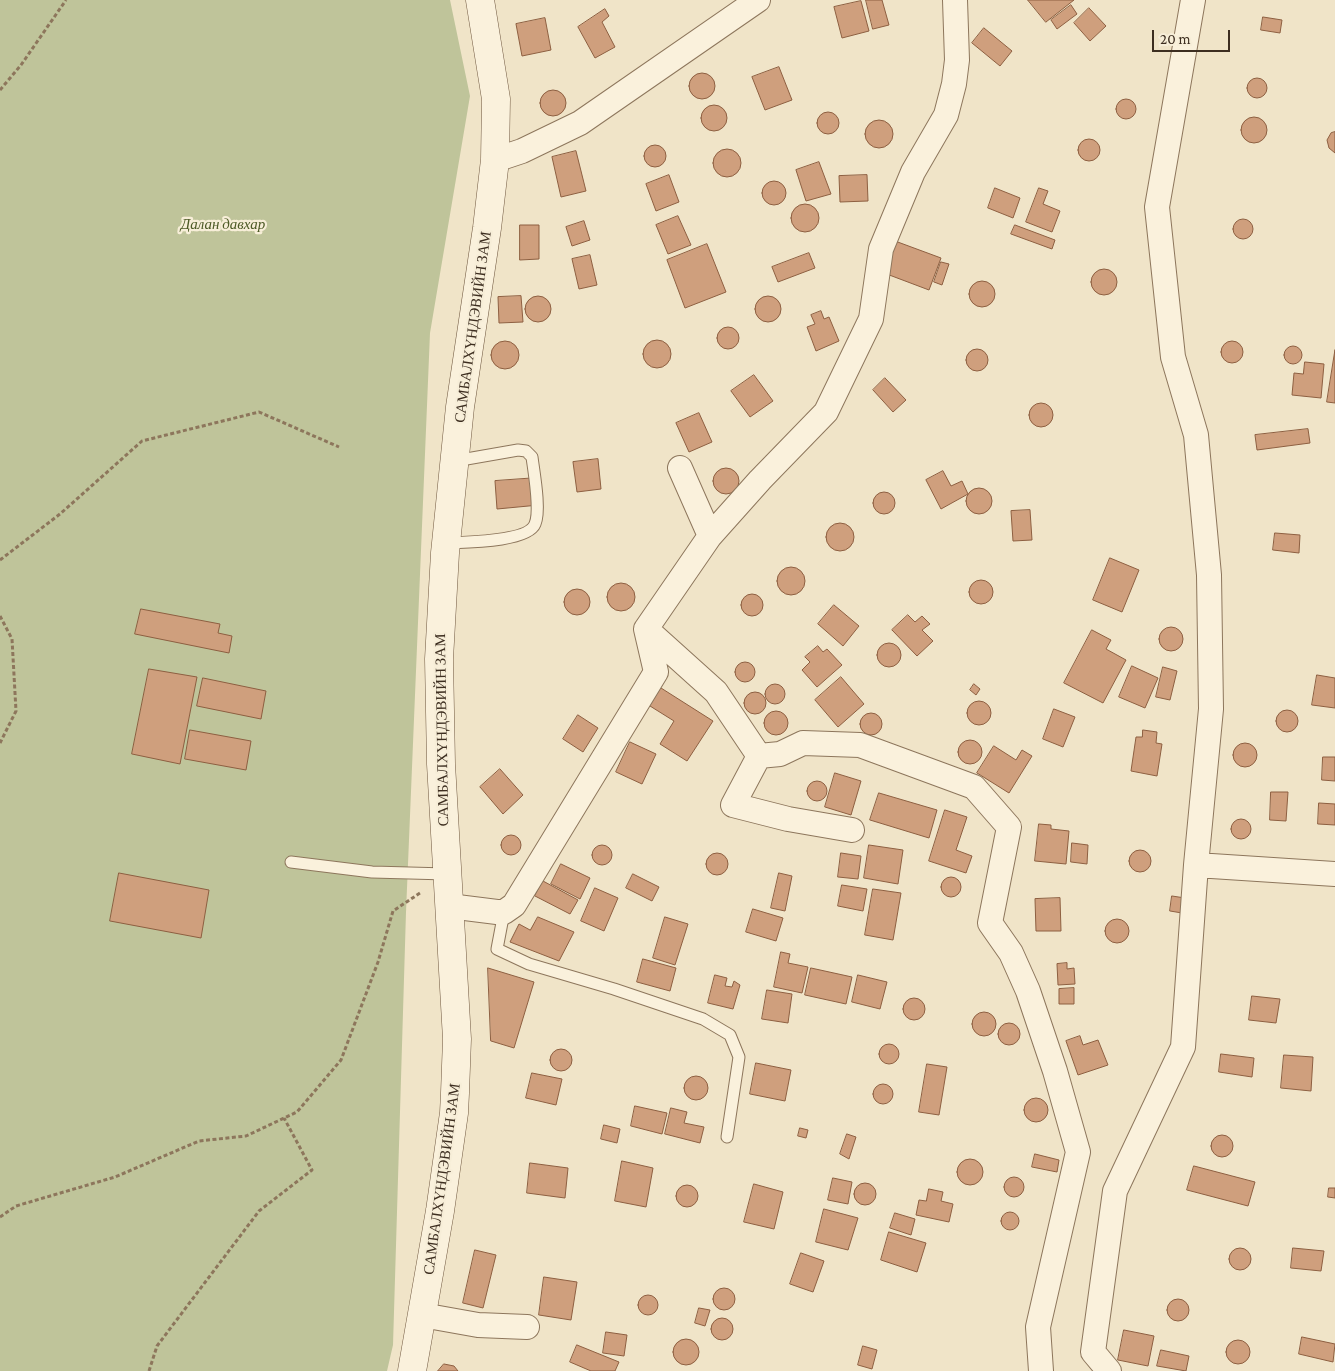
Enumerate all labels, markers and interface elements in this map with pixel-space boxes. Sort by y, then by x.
scale bar [1155,20,1232,52]
text: 20 m [1160,31,1191,47]
park label: Далан давхар [181,215,265,233]
street label: САМБАЛХҮНДЭВИЙН ЗАМ [451,230,495,424]
street label: САМБАЛХҮНДЭВИЙН ЗАМ [431,633,453,827]
street label: САМБАЛХҮНДЭВИЙН ЗАМ [420,1082,464,1276]

